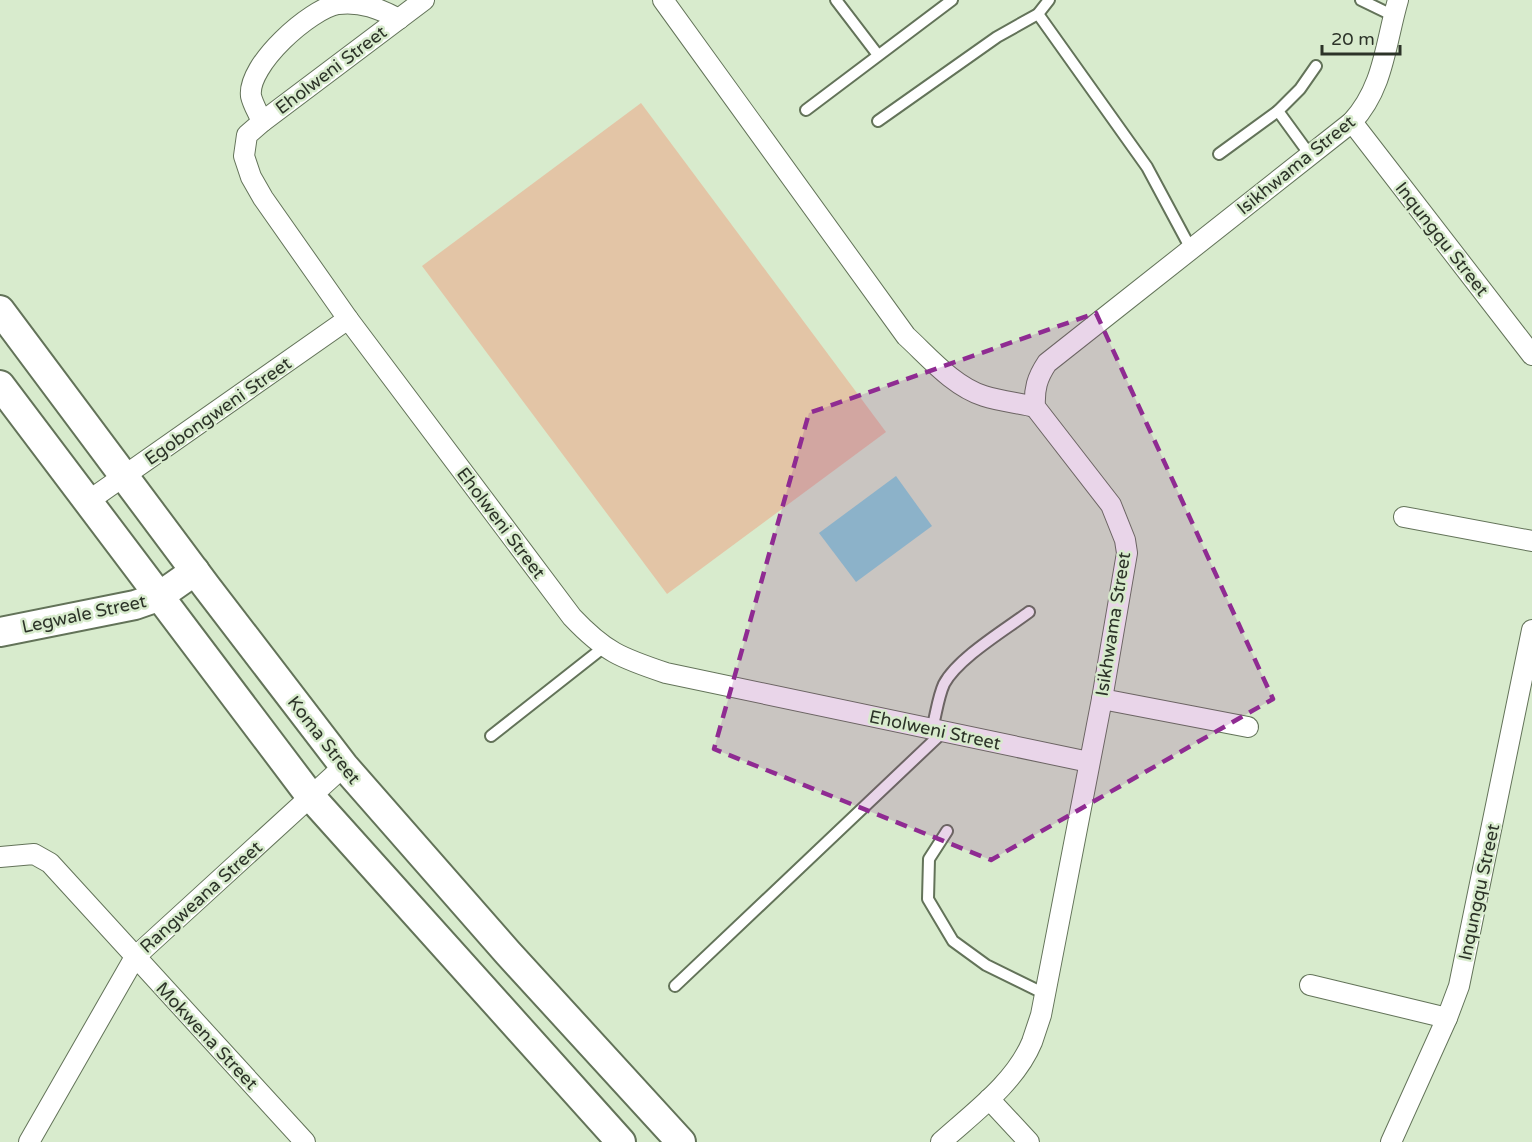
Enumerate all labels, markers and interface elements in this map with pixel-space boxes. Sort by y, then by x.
scale bar [1322,18,1400,56]
street label: Eholweni Street [271,21,391,119]
text: 20 m [1331,28,1375,50]
street label: Isikhwama Street [1232,111,1360,219]
street label: Inqungqu Street [1391,177,1494,301]
street label: Egobongweni Street [140,352,296,470]
street label: Eholweni Street [452,463,550,583]
street label: Isikhwama Street [1091,550,1135,698]
street label: Legwale Street [20,590,149,638]
street label: Koma Street [283,692,365,789]
street label: Eholweni Street [867,705,1003,755]
street label: Inqungqu Street [1454,822,1504,962]
street label: Rangweana Street [135,836,267,958]
street label: Mokwena Street [151,978,263,1095]

